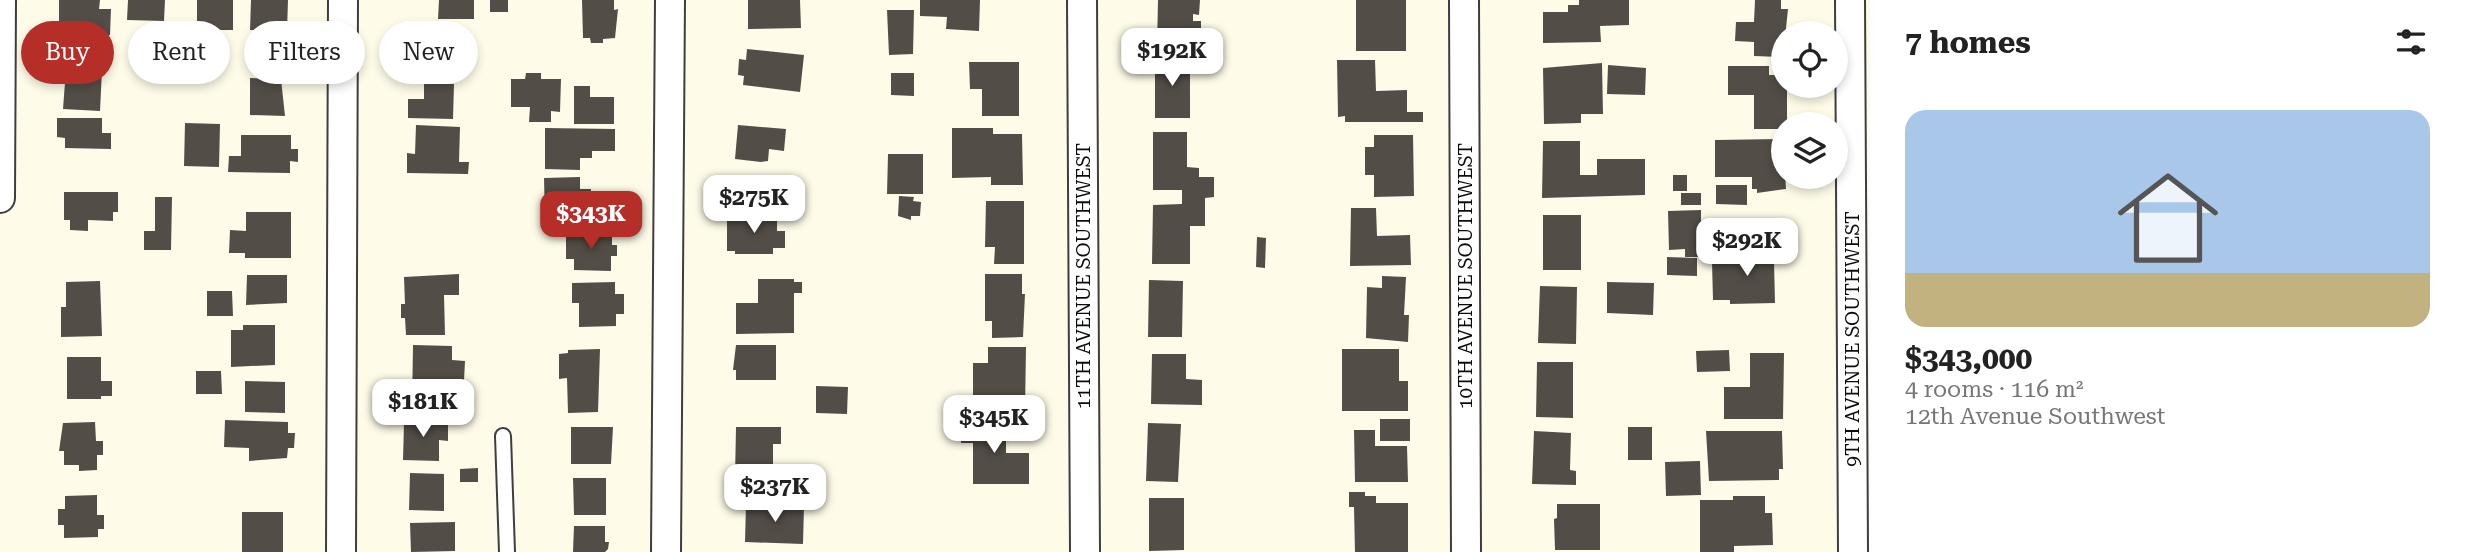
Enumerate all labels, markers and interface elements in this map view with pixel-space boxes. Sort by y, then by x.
chip: Buy [21,21,114,84]
chip: Rent [128,21,230,84]
chip: Filters [244,21,365,84]
chip: New [379,21,478,84]
map controls [1771,21,1848,189]
button: locate [1771,21,1848,98]
icon: filters [2392,23,2430,61]
text: 7 homes [1905,25,2031,60]
pin: $192K [1123,28,1221,88]
text: $192K [1137,37,1207,64]
button: layers [1771,112,1848,189]
street label: 11TH AVENUE SOUTHWEST [1072,143,1095,409]
street label: 10TH AVENUE SOUTHWEST [1454,143,1477,409]
icon: home [2105,155,2231,281]
pin: $275K [705,176,803,235]
text: $275K [719,184,789,211]
pin: $343K [542,191,640,251]
text: $343K [556,200,626,227]
street label: 9TH AVENUE SOUTHWEST [1841,211,1864,467]
pin: $292K [1698,218,1796,278]
text: $292K [1712,227,1782,254]
text: $343,000 [1905,341,2032,376]
text: 4 rooms · 116 m² [1905,376,2083,403]
pin: $181K [374,380,472,439]
text: $181K [388,388,458,415]
pin: $345K [945,396,1043,455]
text: 12th Avenue Southwest [1905,403,2165,430]
text: $345K [959,404,1029,431]
pin: $237K [726,464,824,524]
text: $237K [740,473,810,500]

